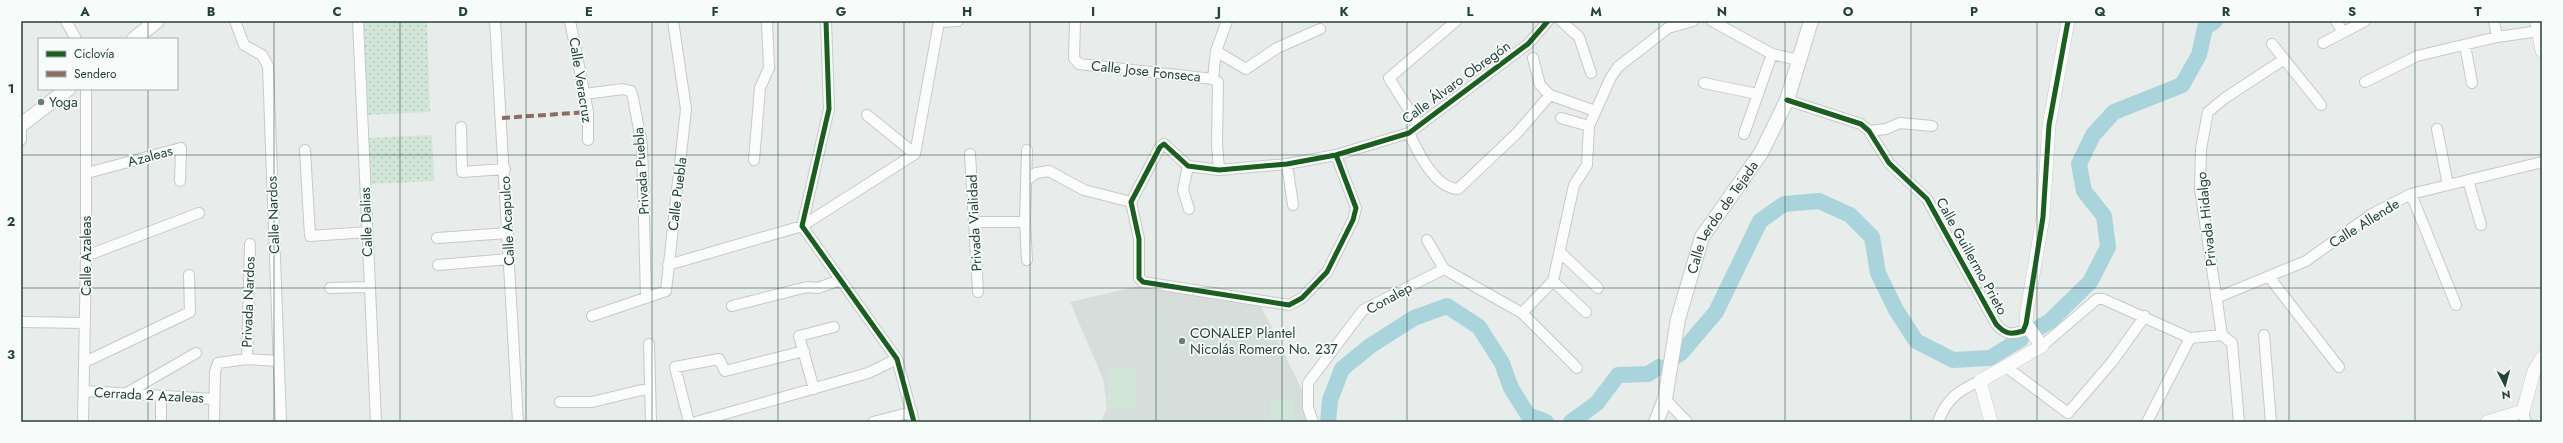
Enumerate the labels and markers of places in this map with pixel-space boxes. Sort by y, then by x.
place label: Yoga [49,92,78,112]
marker: Yoga [36,97,46,107]
place label: CONALEP Plantel Nicolás Romero No. 237 [1190,323,1338,359]
marker: CONALEP Plantel Nicolás Romero No. 237 [1177,336,1187,346]

